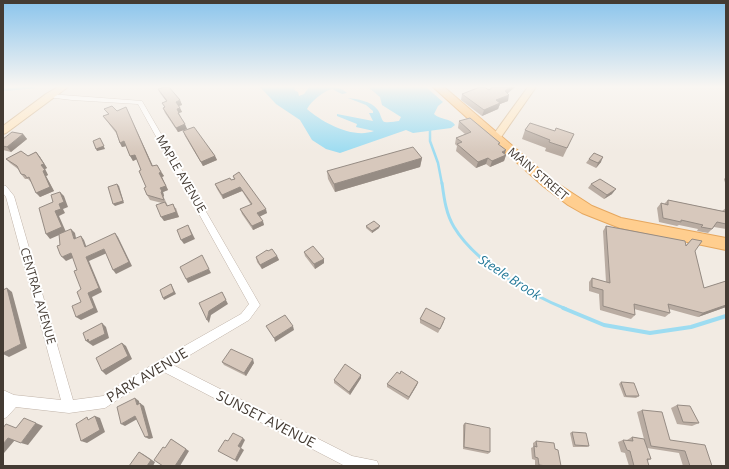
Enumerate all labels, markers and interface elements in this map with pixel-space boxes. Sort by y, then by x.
street label: MAPLE AVENUE [152,132,211,216]
street label: MAIN STREET [504,143,573,204]
street label: CENTRAL AVENUE [17,245,60,346]
water label: Steele Brook [475,250,545,304]
street label: PARK AVENUE [103,343,191,406]
street label: SUNSET AVENUE [213,385,319,452]

